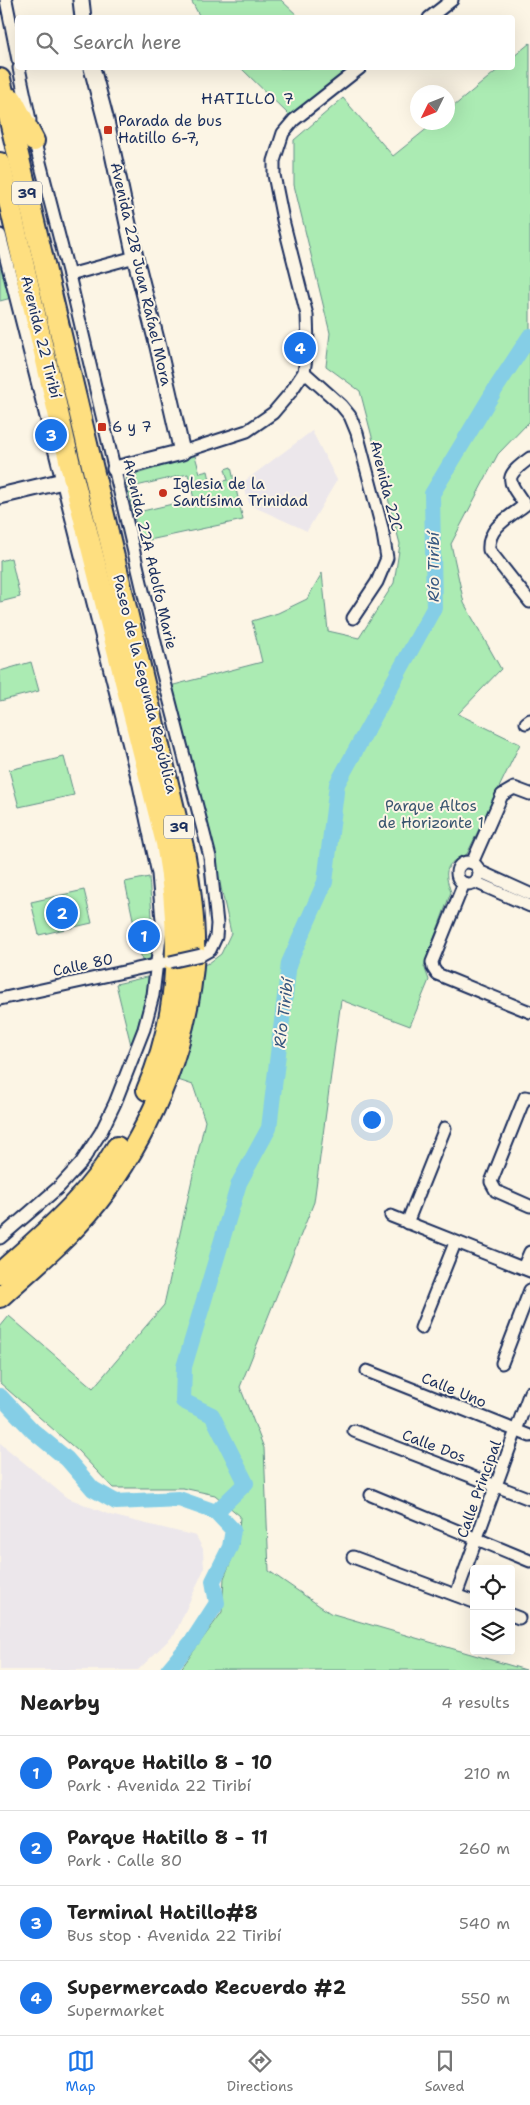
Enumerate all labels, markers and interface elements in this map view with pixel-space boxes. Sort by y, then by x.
search box [15,15,515,70]
icon: search [33,29,61,57]
text: Search here [73,30,182,55]
north arrow [410,85,455,130]
district label: HATILLO 7 [201,88,295,109]
place label: Parada de bus Hatillo 6-7, [118,111,222,148]
marker: Parada de bus Hatillo 6-7, [102,124,114,136]
street label: Avenida 22B Juan Rafael Mora [106,160,177,388]
road number: 39 [12,182,42,204]
street label: Avenida 22 Tiribí [16,274,66,401]
pin: 4 [284,329,316,367]
pin: 3 [35,416,67,454]
place label: 6 y 7 [112,417,152,437]
marker: 6 y 7 [96,421,108,433]
street label: Avenida 22C [365,439,407,533]
street label: Avenida 22A Adolfo Marie [118,457,182,651]
place label: Iglesia de la Santísima Trinidad [173,474,308,511]
marker: Iglesia de la Santísima Trinidad [157,487,169,499]
water label: Río Tiribí [423,530,444,602]
street label: Paseo de la Segunda República [108,572,182,796]
park label: Parque Altos de Horizonte 1 [378,796,484,833]
road number: 39 [164,816,194,839]
pin: 2 [46,894,78,932]
pin: 1 [128,917,160,955]
street label: Calle 80 [51,949,115,981]
water label: Río Tiribí [269,976,298,1049]
your location [359,1107,385,1133]
street label: Calle Uno [418,1368,490,1412]
street label: Calle Dos [399,1425,469,1467]
street label: Calle Principal [452,1437,506,1541]
map controls [470,1565,515,1655]
button: locate [470,1565,515,1610]
button: layers [470,1610,515,1655]
text: Nearby [20,1689,100,1717]
text: 4 results [441,1692,510,1713]
text: Parque Hatillo 8 - 10 [67,1750,272,1775]
text: 1 [32,1763,40,1784]
text: 210 m [463,1763,510,1784]
text: Park · Avenida 22 Tiribí [67,1775,251,1796]
text: Parque Hatillo 8 - 11 [67,1825,268,1850]
text: 2 [30,1838,42,1859]
text: 260 m [458,1838,510,1859]
text: Park · Calle 80 [67,1850,182,1871]
text: Terminal Hatillo#8 [67,1900,258,1925]
text: 3 [30,1913,42,1934]
text: 540 m [459,1913,510,1934]
text: Bus stop · Avenida 22 Tiribí [67,1925,281,1946]
text: Supermercado Recuerdo #2 [67,1975,346,2000]
text: 4 [30,1988,42,2009]
text: 550 m [461,1988,510,2009]
text: Supermarket [67,2000,164,2021]
tab: Map [66,2047,96,2095]
tab: Directions [227,2047,293,2095]
tab: Saved [425,2047,464,2095]

